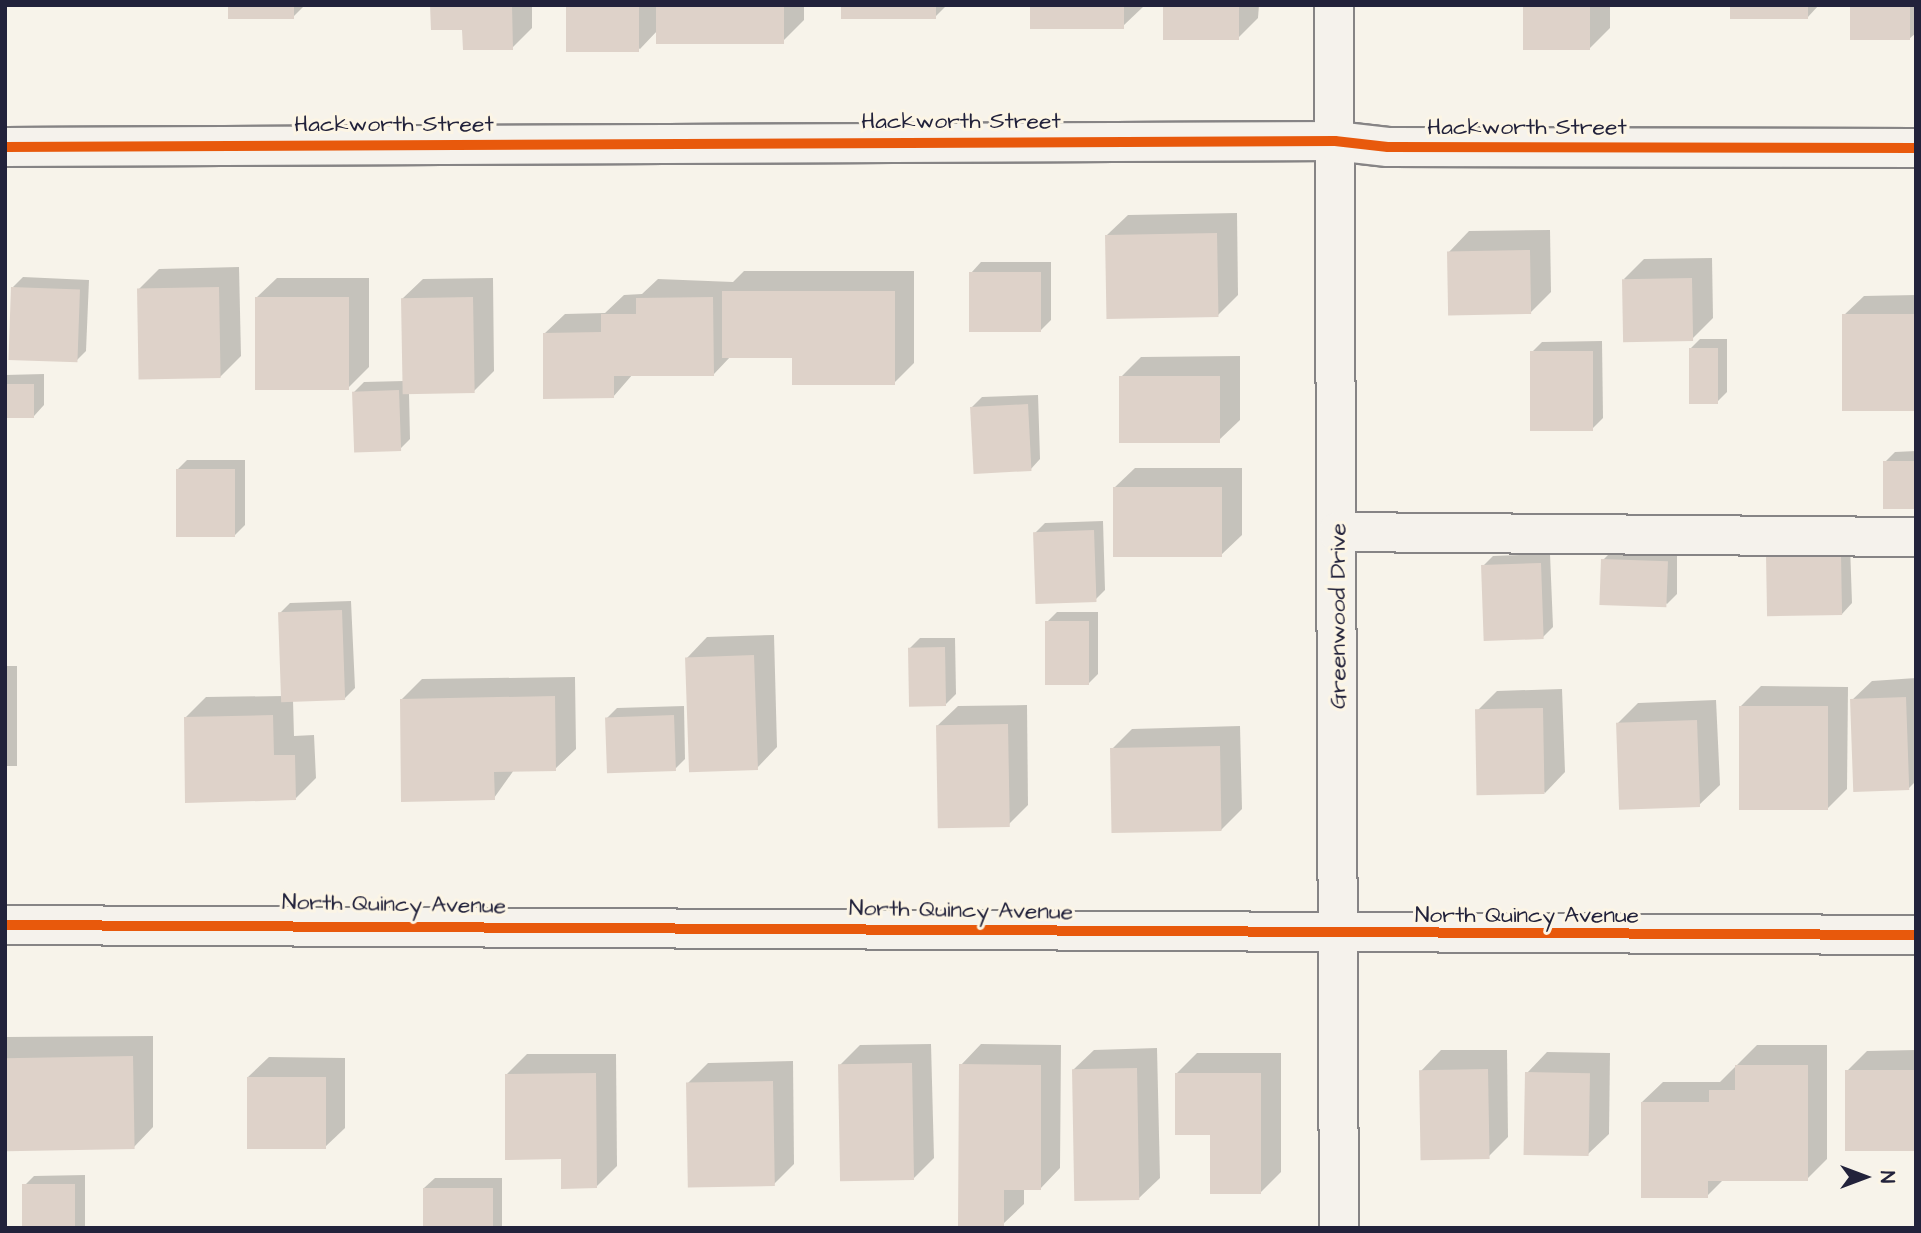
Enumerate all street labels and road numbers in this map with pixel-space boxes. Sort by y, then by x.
street label: Hackworth Street [861,107,1061,135]
street label: Hackworth Street [294,110,494,138]
street label: Hackworth Street [1427,113,1627,141]
street label: Greenwood Drive [1324,523,1352,709]
street label: North Quincy Avenue [282,888,506,920]
street label: North Quincy Avenue [849,894,1073,926]
street label: North Quincy Avenue [1415,901,1639,929]

